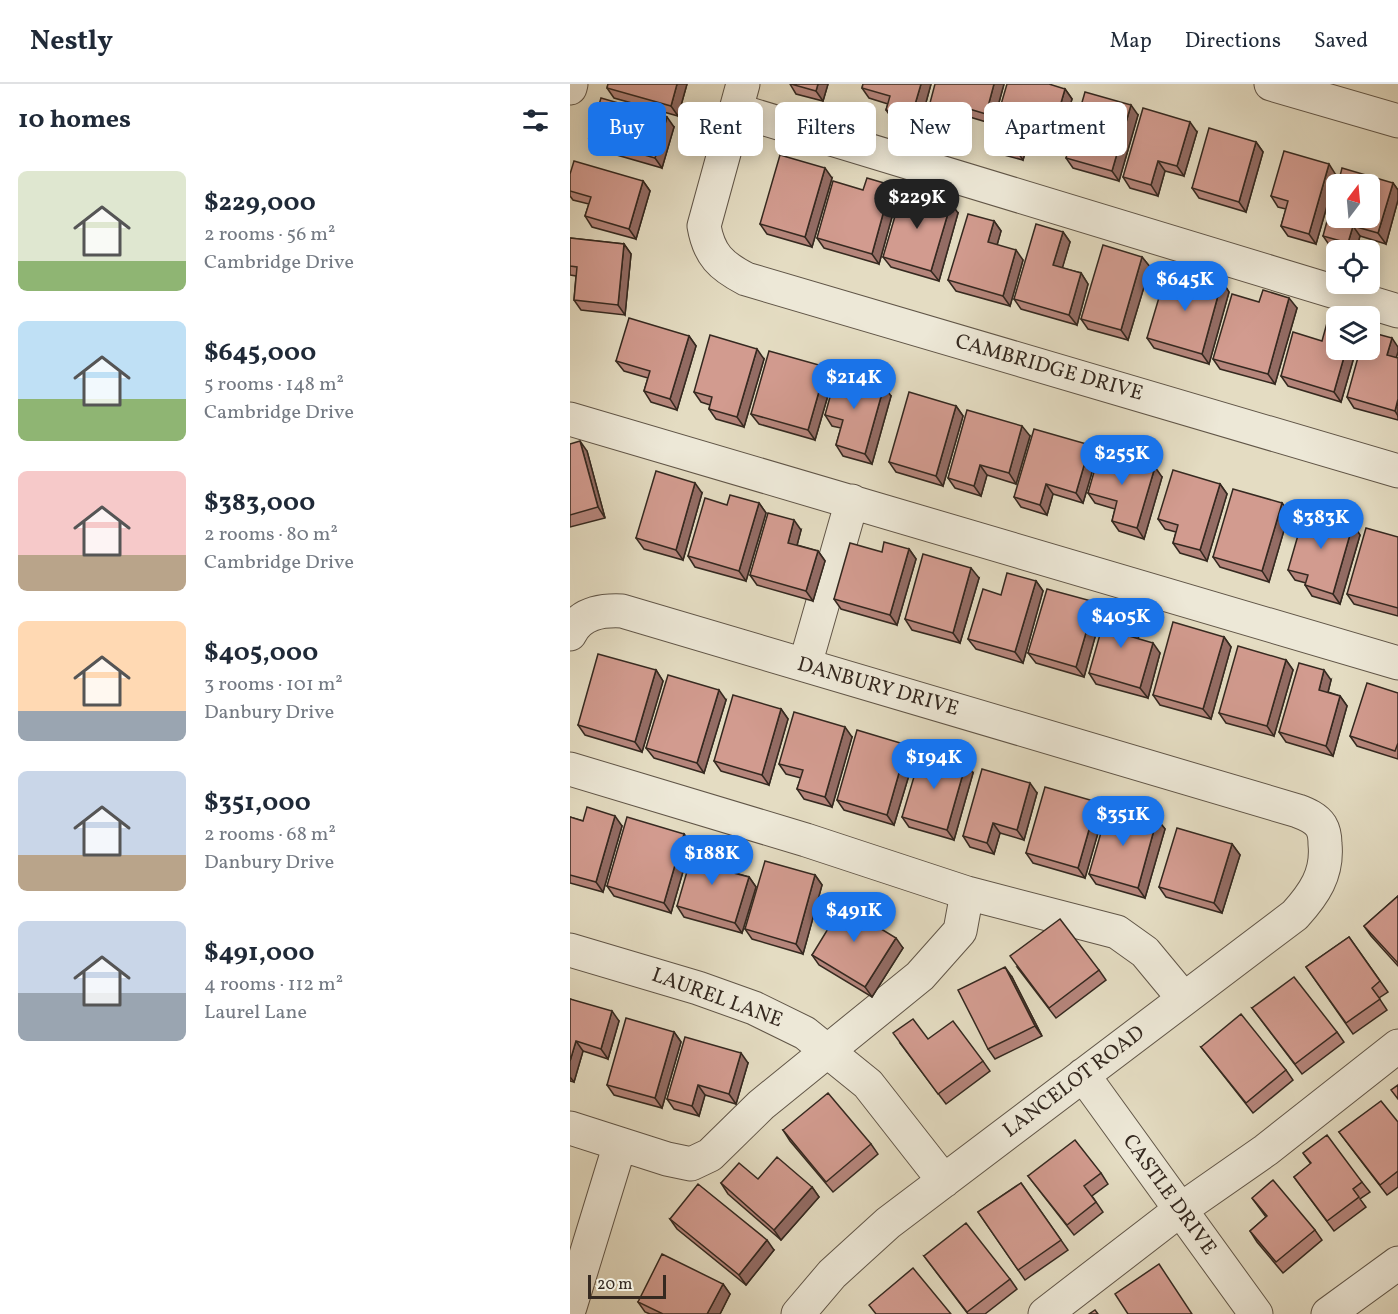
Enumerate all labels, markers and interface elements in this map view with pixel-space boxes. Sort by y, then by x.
text: Nestly [30,22,113,61]
text: Map [1110,27,1152,56]
text: Directions [1185,27,1281,56]
text: Saved [1314,27,1368,56]
text: 10 homes [18,102,131,138]
chip: Buy [588,102,666,156]
chip: Rent [678,102,763,156]
chip: Filters [775,102,876,156]
chip: New [888,102,972,156]
chip: Apartment [984,102,1127,156]
icon: filters [519,104,552,137]
north arrow [1326,174,1380,228]
map controls [1326,174,1380,360]
pin: $229K [875,179,959,230]
text: $229K [888,184,946,212]
text: $229,000 [204,185,316,221]
icon: home [66,195,138,267]
text: 2 rooms · 56 m² [204,221,335,249]
button: locate [1326,240,1380,294]
text: Cambridge Drive [204,249,354,277]
pin: $645K [1143,261,1227,312]
text: $645K [1156,266,1214,294]
button: layers [1326,306,1380,360]
street label: CAMBRIDGE DRIVE [952,327,1146,409]
text: $645,000 [204,335,316,371]
icon: home [66,345,138,417]
pin: $214K [812,359,896,410]
text: $214K [826,364,882,392]
text: 5 rooms · 148 m² [204,371,344,399]
text: Cambridge Drive [204,399,354,427]
pin: $255K [1080,435,1164,486]
text: $255K [1094,440,1150,468]
text: $383,000 [204,485,315,521]
icon: home [66,495,138,567]
pin: $383K [1279,499,1363,550]
text: $383K [1293,504,1349,532]
text: 2 rooms · 80 m² [204,521,338,549]
text: Cambridge Drive [204,549,354,577]
pin: $405K [1079,598,1163,649]
text: $405K [1091,603,1151,631]
text: $405,000 [204,635,318,671]
icon: home [66,645,138,717]
street label: DANBURY DRIVE [794,650,962,724]
text: 3 rooms · 101 m² [204,671,343,699]
text: Danbury Drive [204,699,334,727]
pin: $194K [892,739,976,790]
text: $194K [906,744,962,772]
text: $351,000 [204,785,311,821]
icon: home [66,795,138,867]
pin: $351K [1081,796,1165,847]
text: $351K [1096,801,1150,829]
text: 2 rooms · 68 m² [204,821,336,849]
pin: $188K [670,835,754,886]
text: $188K [684,840,740,868]
text: Danbury Drive [204,849,334,877]
pin: $491K [812,892,896,943]
text: $491K [826,897,882,925]
text: $491,000 [204,935,314,971]
icon: home [66,945,138,1017]
street label: LAUREL LANE [647,961,787,1035]
text: 4 rooms · 112 m² [204,971,343,999]
text: Laurel Lane [204,999,307,1027]
street label: LANCELOT ROAD [997,1019,1151,1145]
street label: CASTLE DRIVE [1115,1129,1223,1261]
scale bar [588,1272,666,1300]
text: 20 m [597,1274,632,1296]

